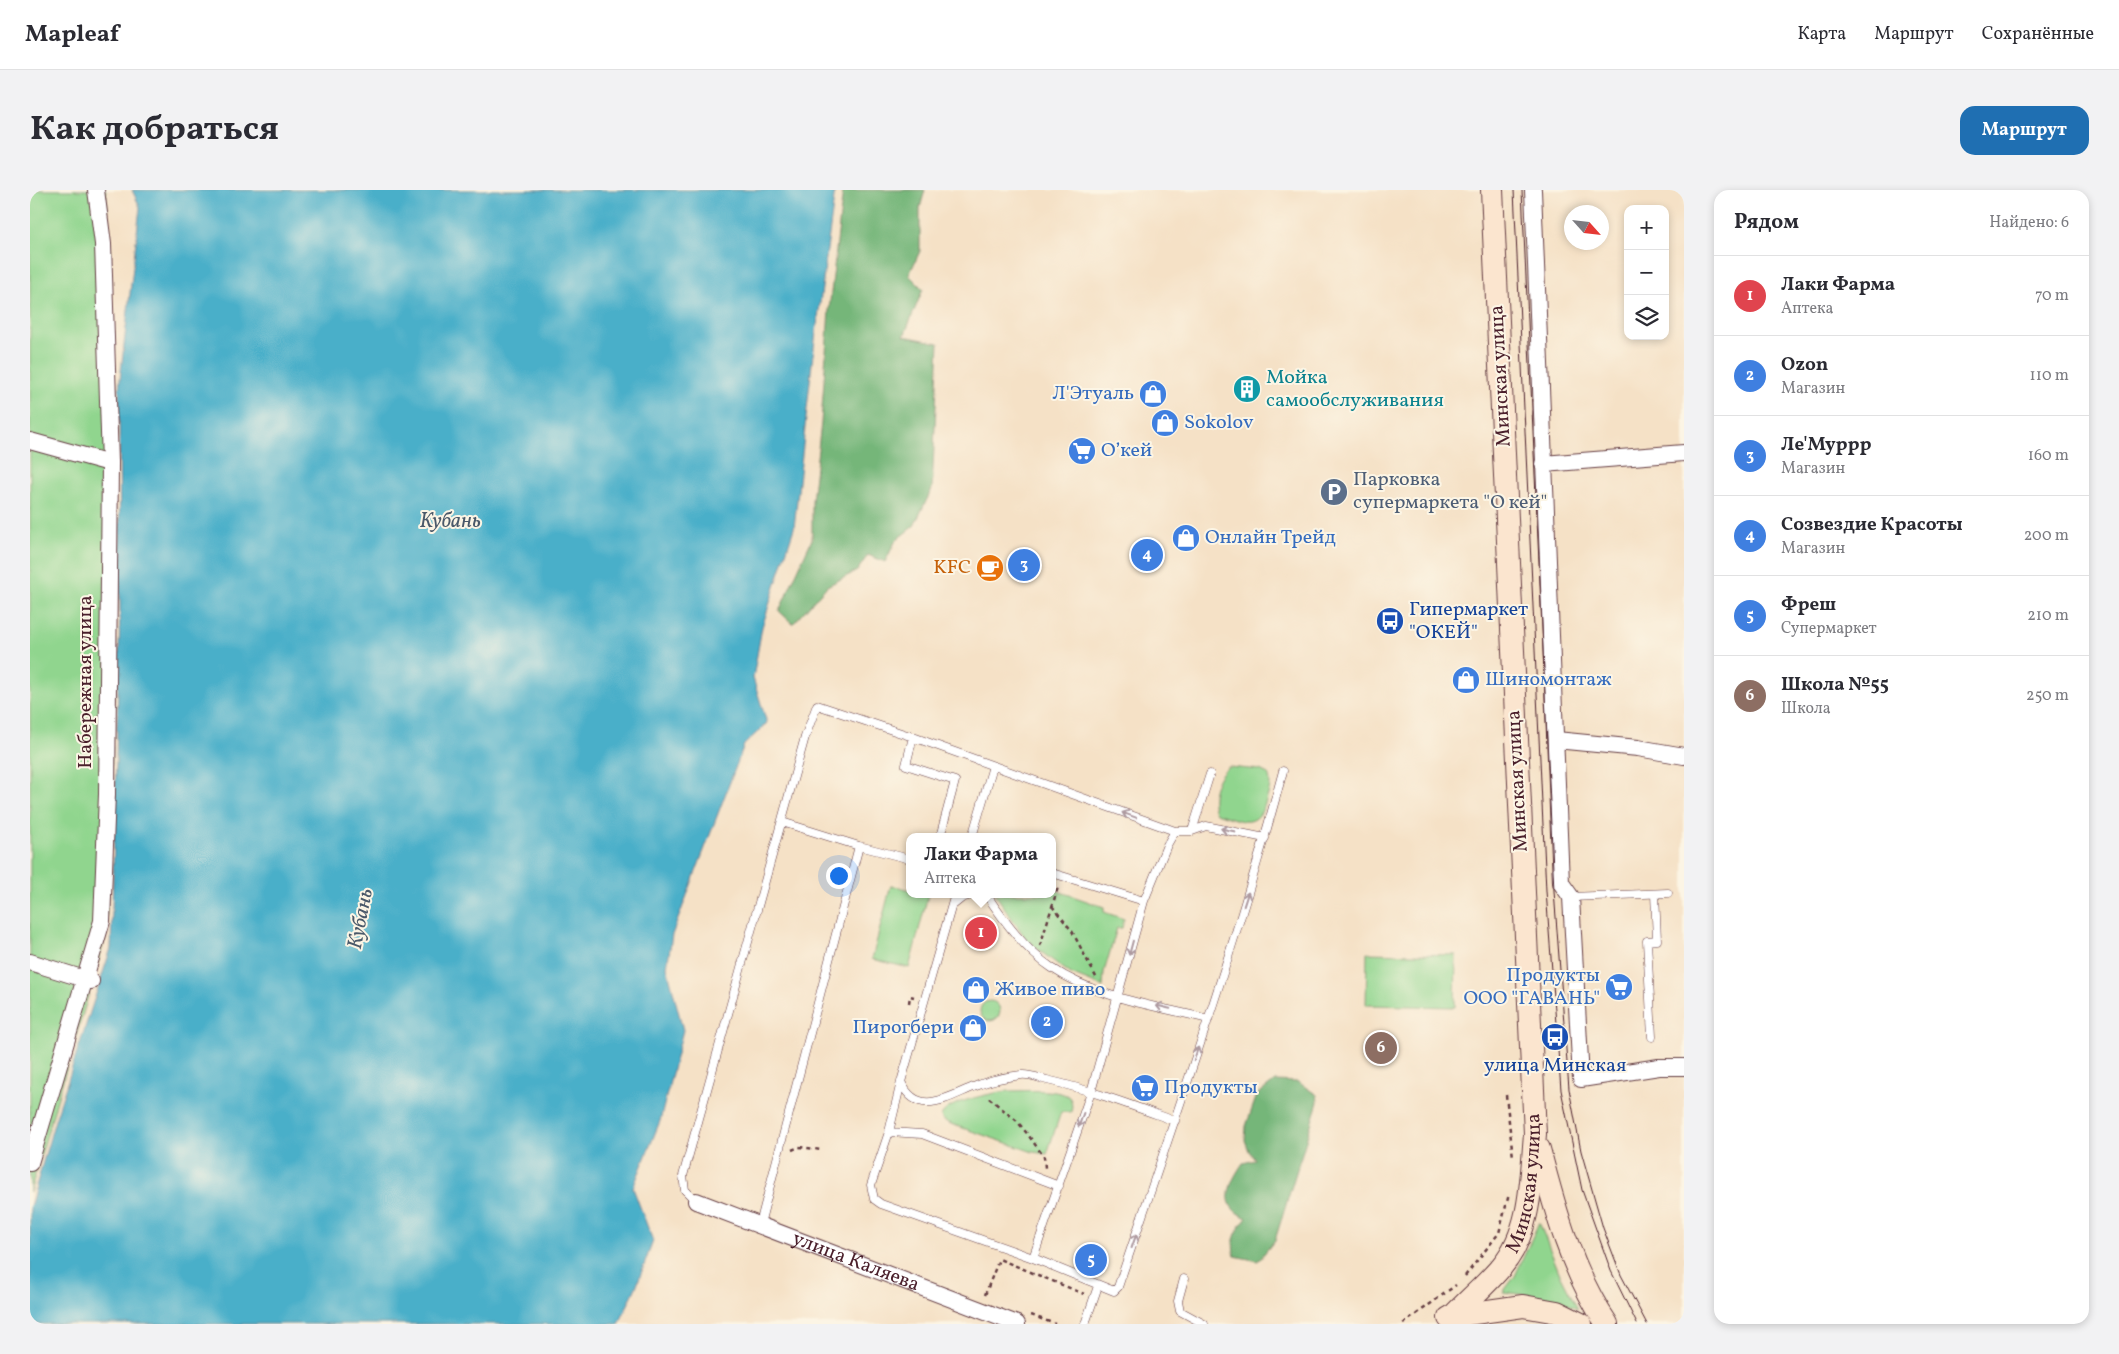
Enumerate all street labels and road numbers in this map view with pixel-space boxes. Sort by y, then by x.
street label: Минская улица [1483,304,1519,448]
street label: Набережная улица [72,595,100,769]
street label: Минская улица [1500,709,1536,853]
street label: Минская улица [1499,1113,1549,1258]
street label: улица Каляева [788,1225,923,1299]

